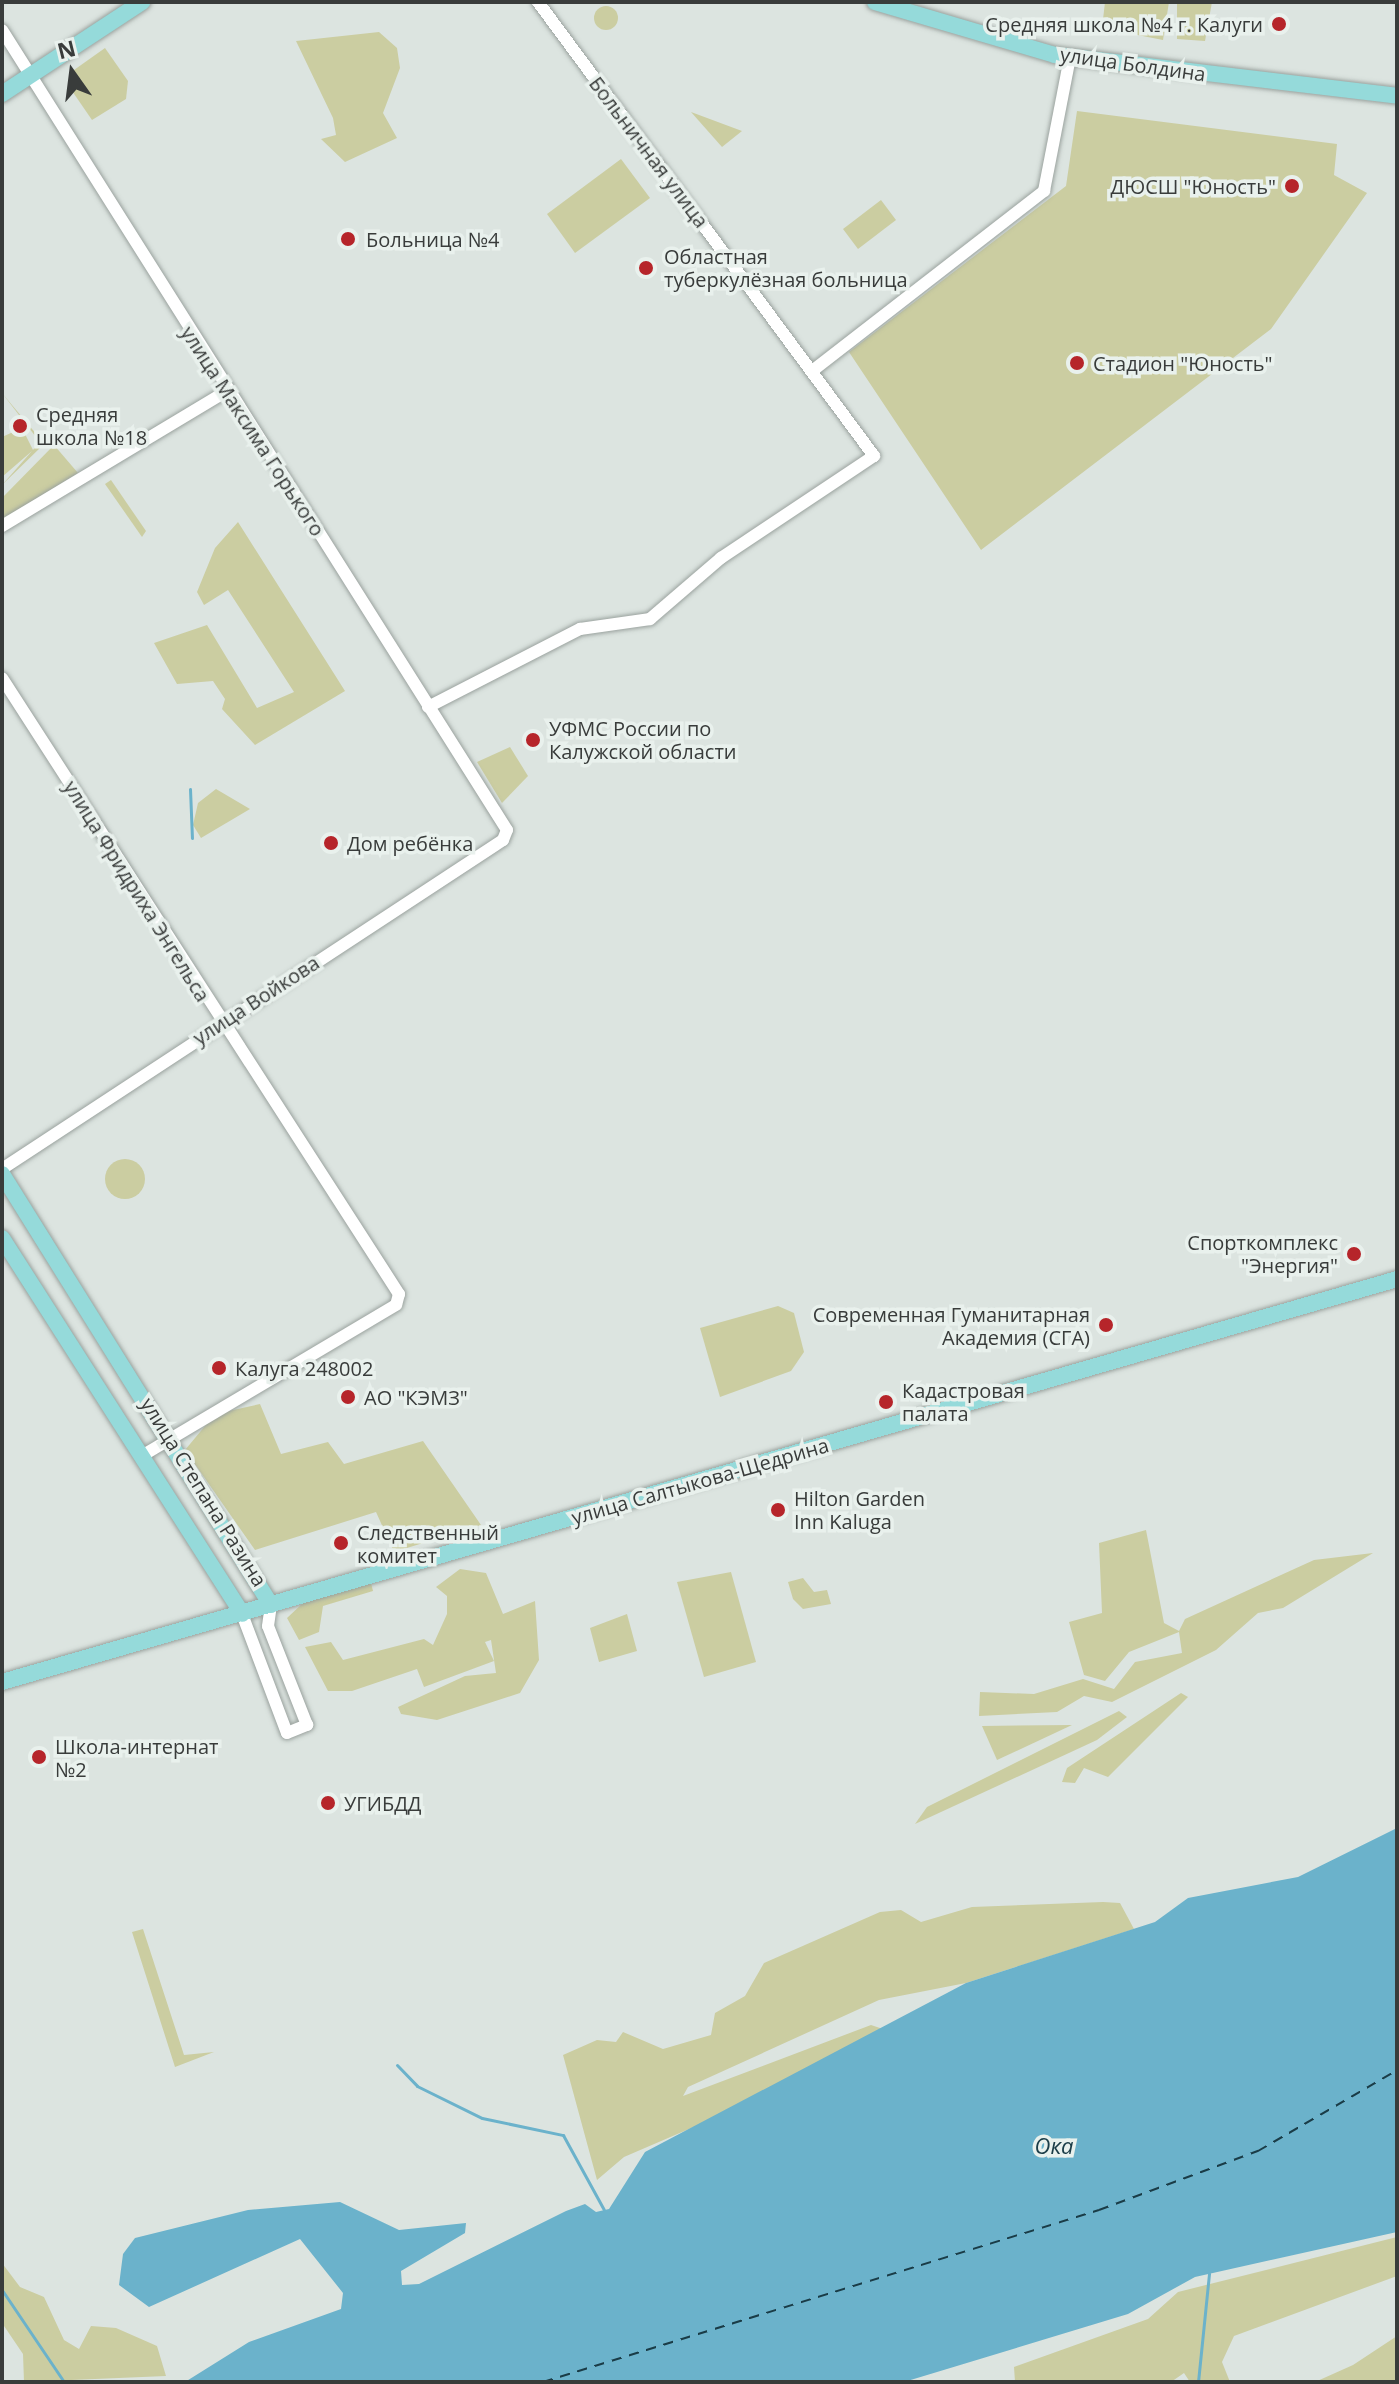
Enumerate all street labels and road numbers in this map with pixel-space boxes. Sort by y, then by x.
street label: улица Болдина [1059,42,1207,86]
street label: Больничная улица [584,72,714,232]
street label: улица Максима Горького [176,322,330,540]
street label: улица Фридриха Энгельса [59,776,215,1006]
street label: улица Войкова [188,950,324,1050]
street label: улица Степана Разина [136,1393,272,1591]
street label: улица Салтыкова-Щедрина [569,1433,831,1529]

